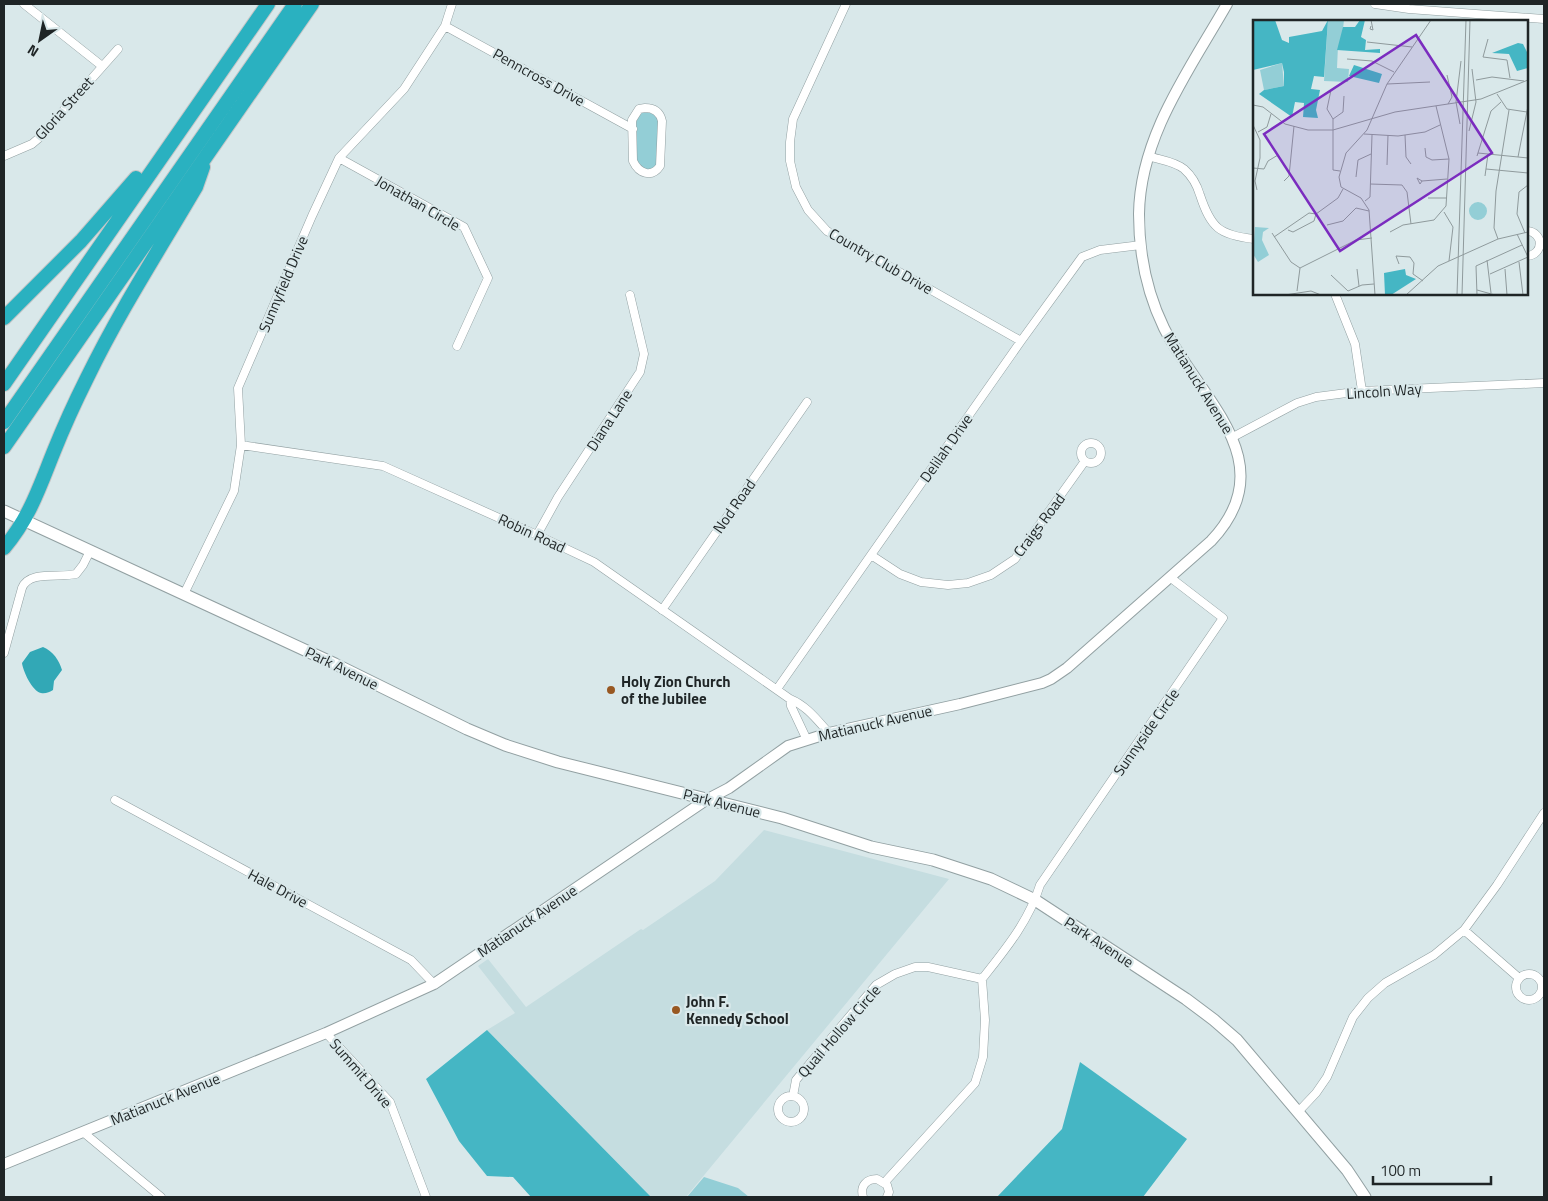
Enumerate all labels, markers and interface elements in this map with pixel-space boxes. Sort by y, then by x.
north arrow [15,15,65,65]
inset map [1253,20,1528,295]
text: N [23,40,42,63]
street label: Penncross Drive [489,42,589,112]
street label: Gloria Street [29,71,99,145]
street label: Jonathan Circle [372,170,464,236]
street label: Country Club Drive [825,222,937,300]
street label: Sunnyfield Drive [252,232,314,336]
street label: Matianuck Avenue [1158,328,1240,438]
street label: Lincoln Way [1346,377,1422,405]
street label: Diana Lane [580,385,638,455]
street label: Delilah Drive [914,409,978,487]
street label: Nod Road [707,474,761,538]
street label: Craigs Road [1007,488,1071,562]
street label: Robin Road [494,507,570,559]
street label: Park Avenue [301,640,383,696]
place label: Holy Zion Church of the Jubilee [621,670,731,710]
street label: Sunnyside Circle [1107,683,1185,781]
marker: Holy Zion Church of the Jubilee [605,684,617,696]
street label: Matianuck Avenue [816,699,934,747]
street label: Park Avenue [681,782,763,824]
street label: Hale Drive [244,863,312,913]
street label: Matianuck Avenue [472,879,582,963]
street label: Park Avenue [1060,911,1138,973]
street label: Quail Hollow Circle [792,979,886,1083]
place label: John F. Kennedy School [686,990,789,1030]
marker: John F. Kennedy School [670,1004,682,1016]
street label: Summit Drive [324,1033,398,1113]
street label: Matianuck Avenue [107,1067,223,1131]
scale bar [1373,1154,1490,1186]
text: 100 m [1380,1159,1421,1182]

